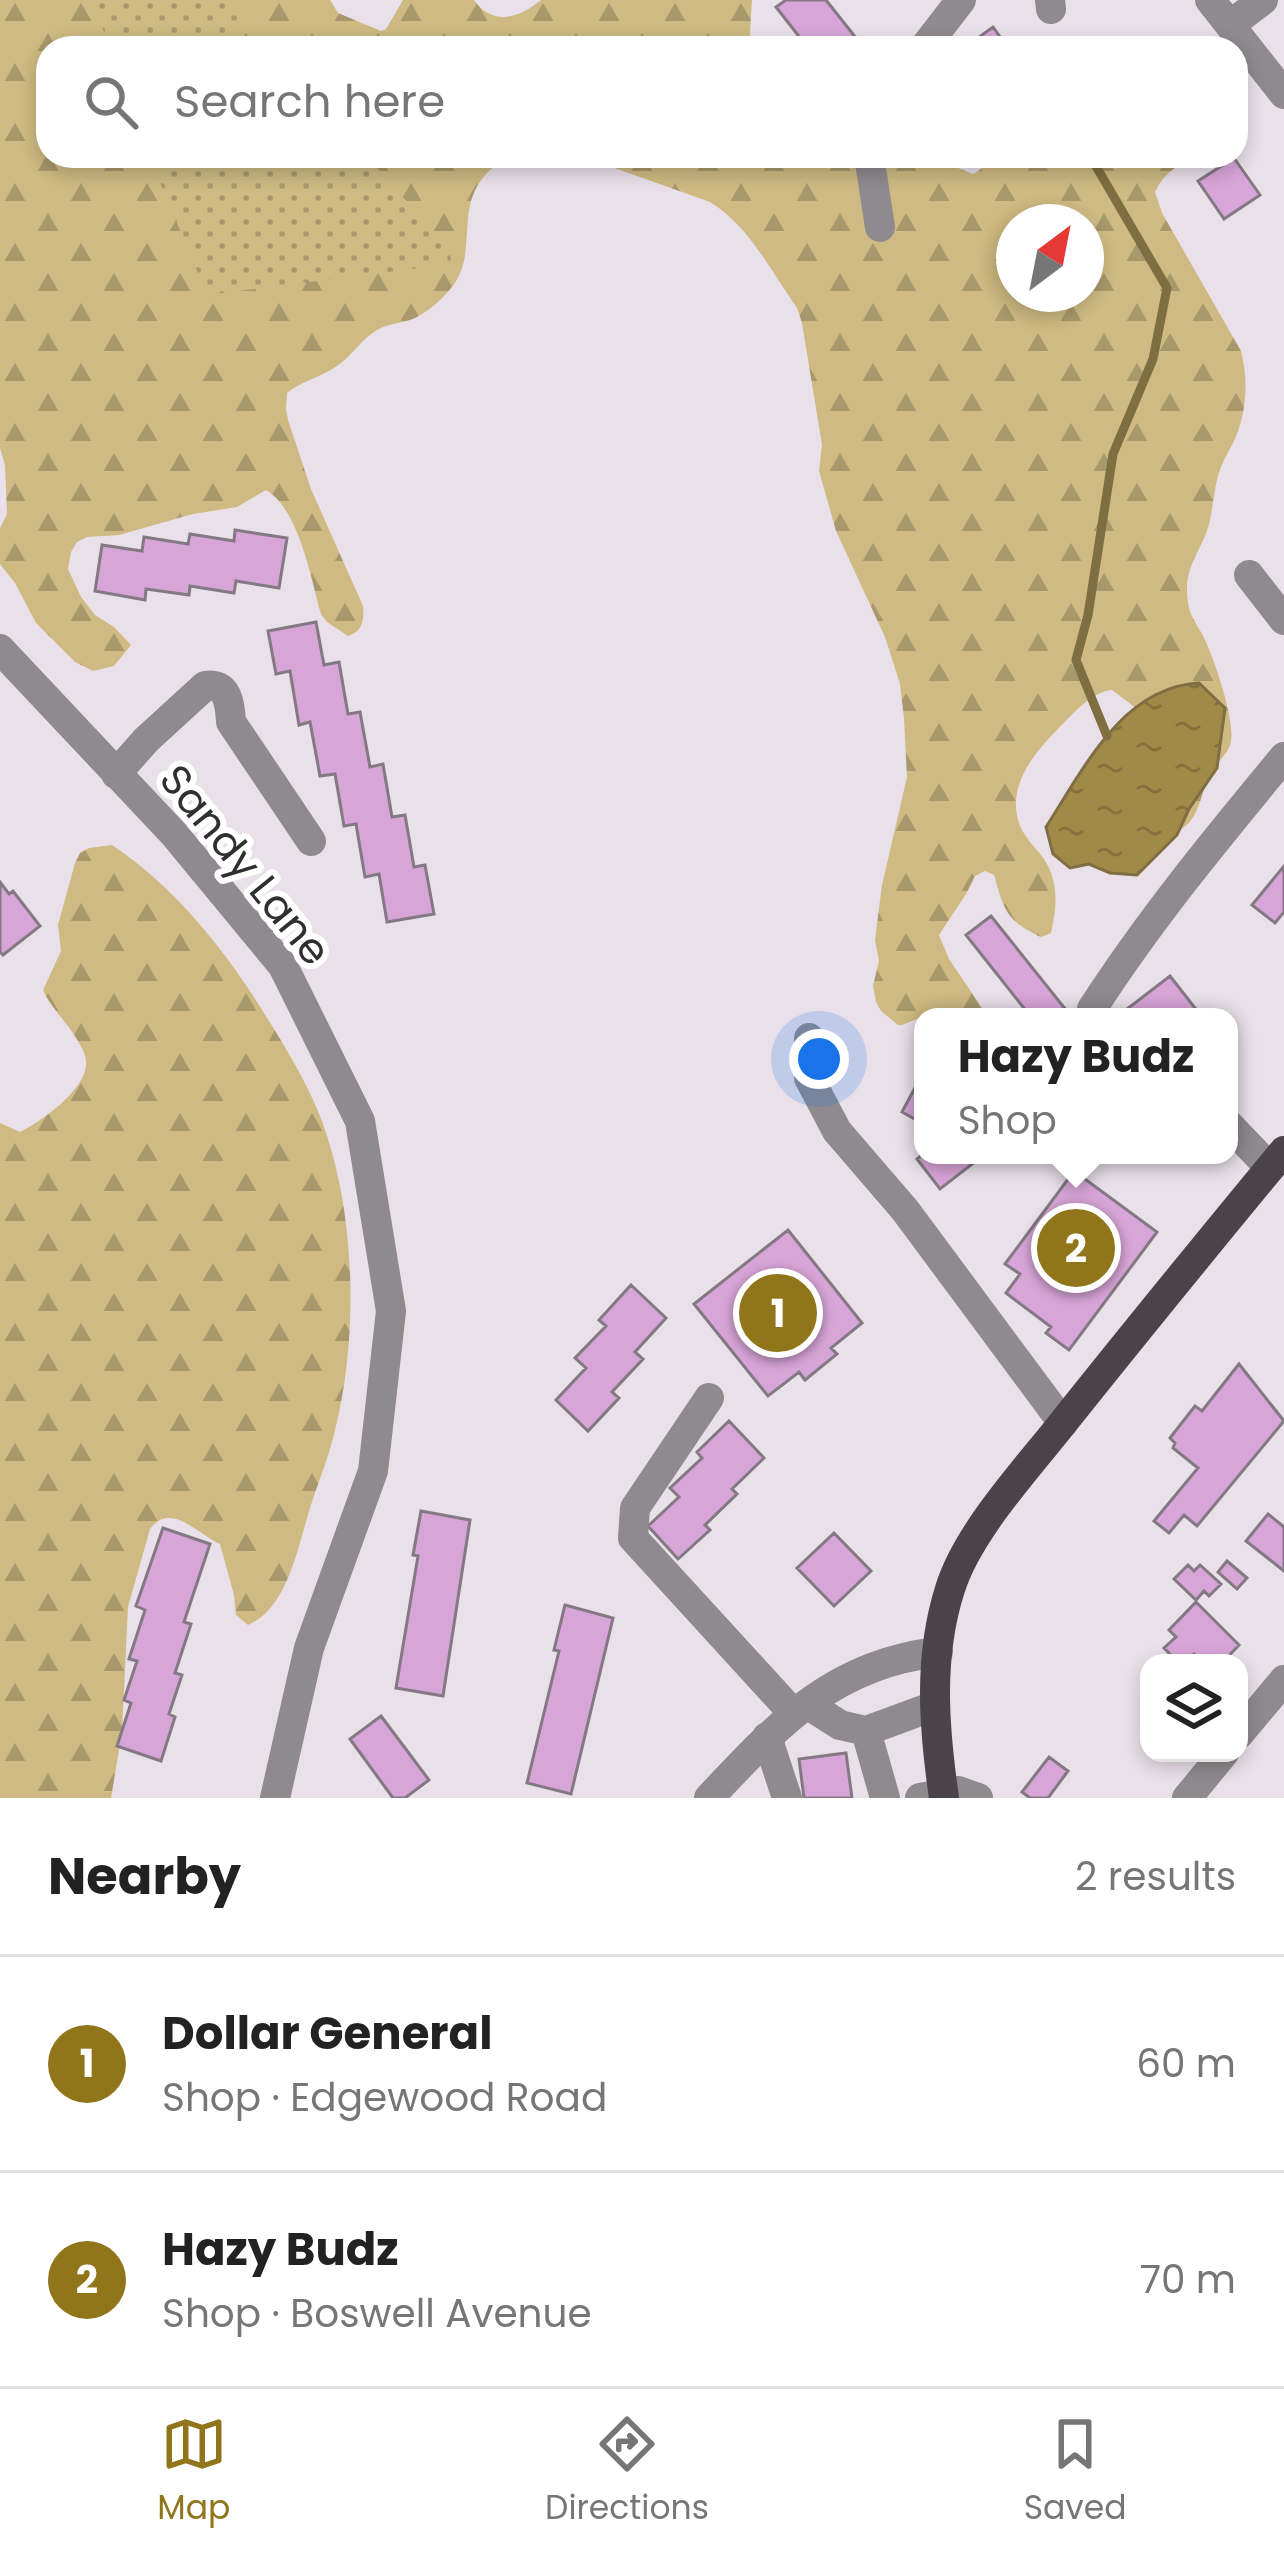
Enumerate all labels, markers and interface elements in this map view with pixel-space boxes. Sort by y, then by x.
search box [36,36,1248,168]
icon: search [78,69,144,135]
text: Search here [174,70,445,133]
north arrow [996,204,1104,312]
street label: Sandy Lane [146,752,344,978]
popup [914,1008,1238,1164]
text: Hazy Budz [958,1025,1194,1088]
your location [789,1029,849,1089]
text: Shop [958,1093,1057,1148]
pin: 2 [1037,1203,1115,1293]
pin: 1 [739,1268,817,1358]
map controls [1140,1654,1248,1762]
button: layers [1140,1654,1248,1762]
text: Nearby [48,1840,241,1912]
text: 2 results [1075,1849,1236,1904]
text: Dollar General [162,2002,492,2065]
text: 1 [80,2036,94,2091]
text: 60 m [1136,2036,1236,2091]
text: Shop · Edgewood Road [162,2070,607,2125]
text: Hazy Budz [162,2218,399,2281]
text: 2 [76,2252,98,2307]
text: 70 m [1140,2252,1236,2307]
text: Shop · Boswell Avenue [162,2286,592,2341]
tab: Map [157,2411,230,2533]
tab: Directions [545,2411,709,2533]
tab: Saved [1024,2411,1127,2533]

